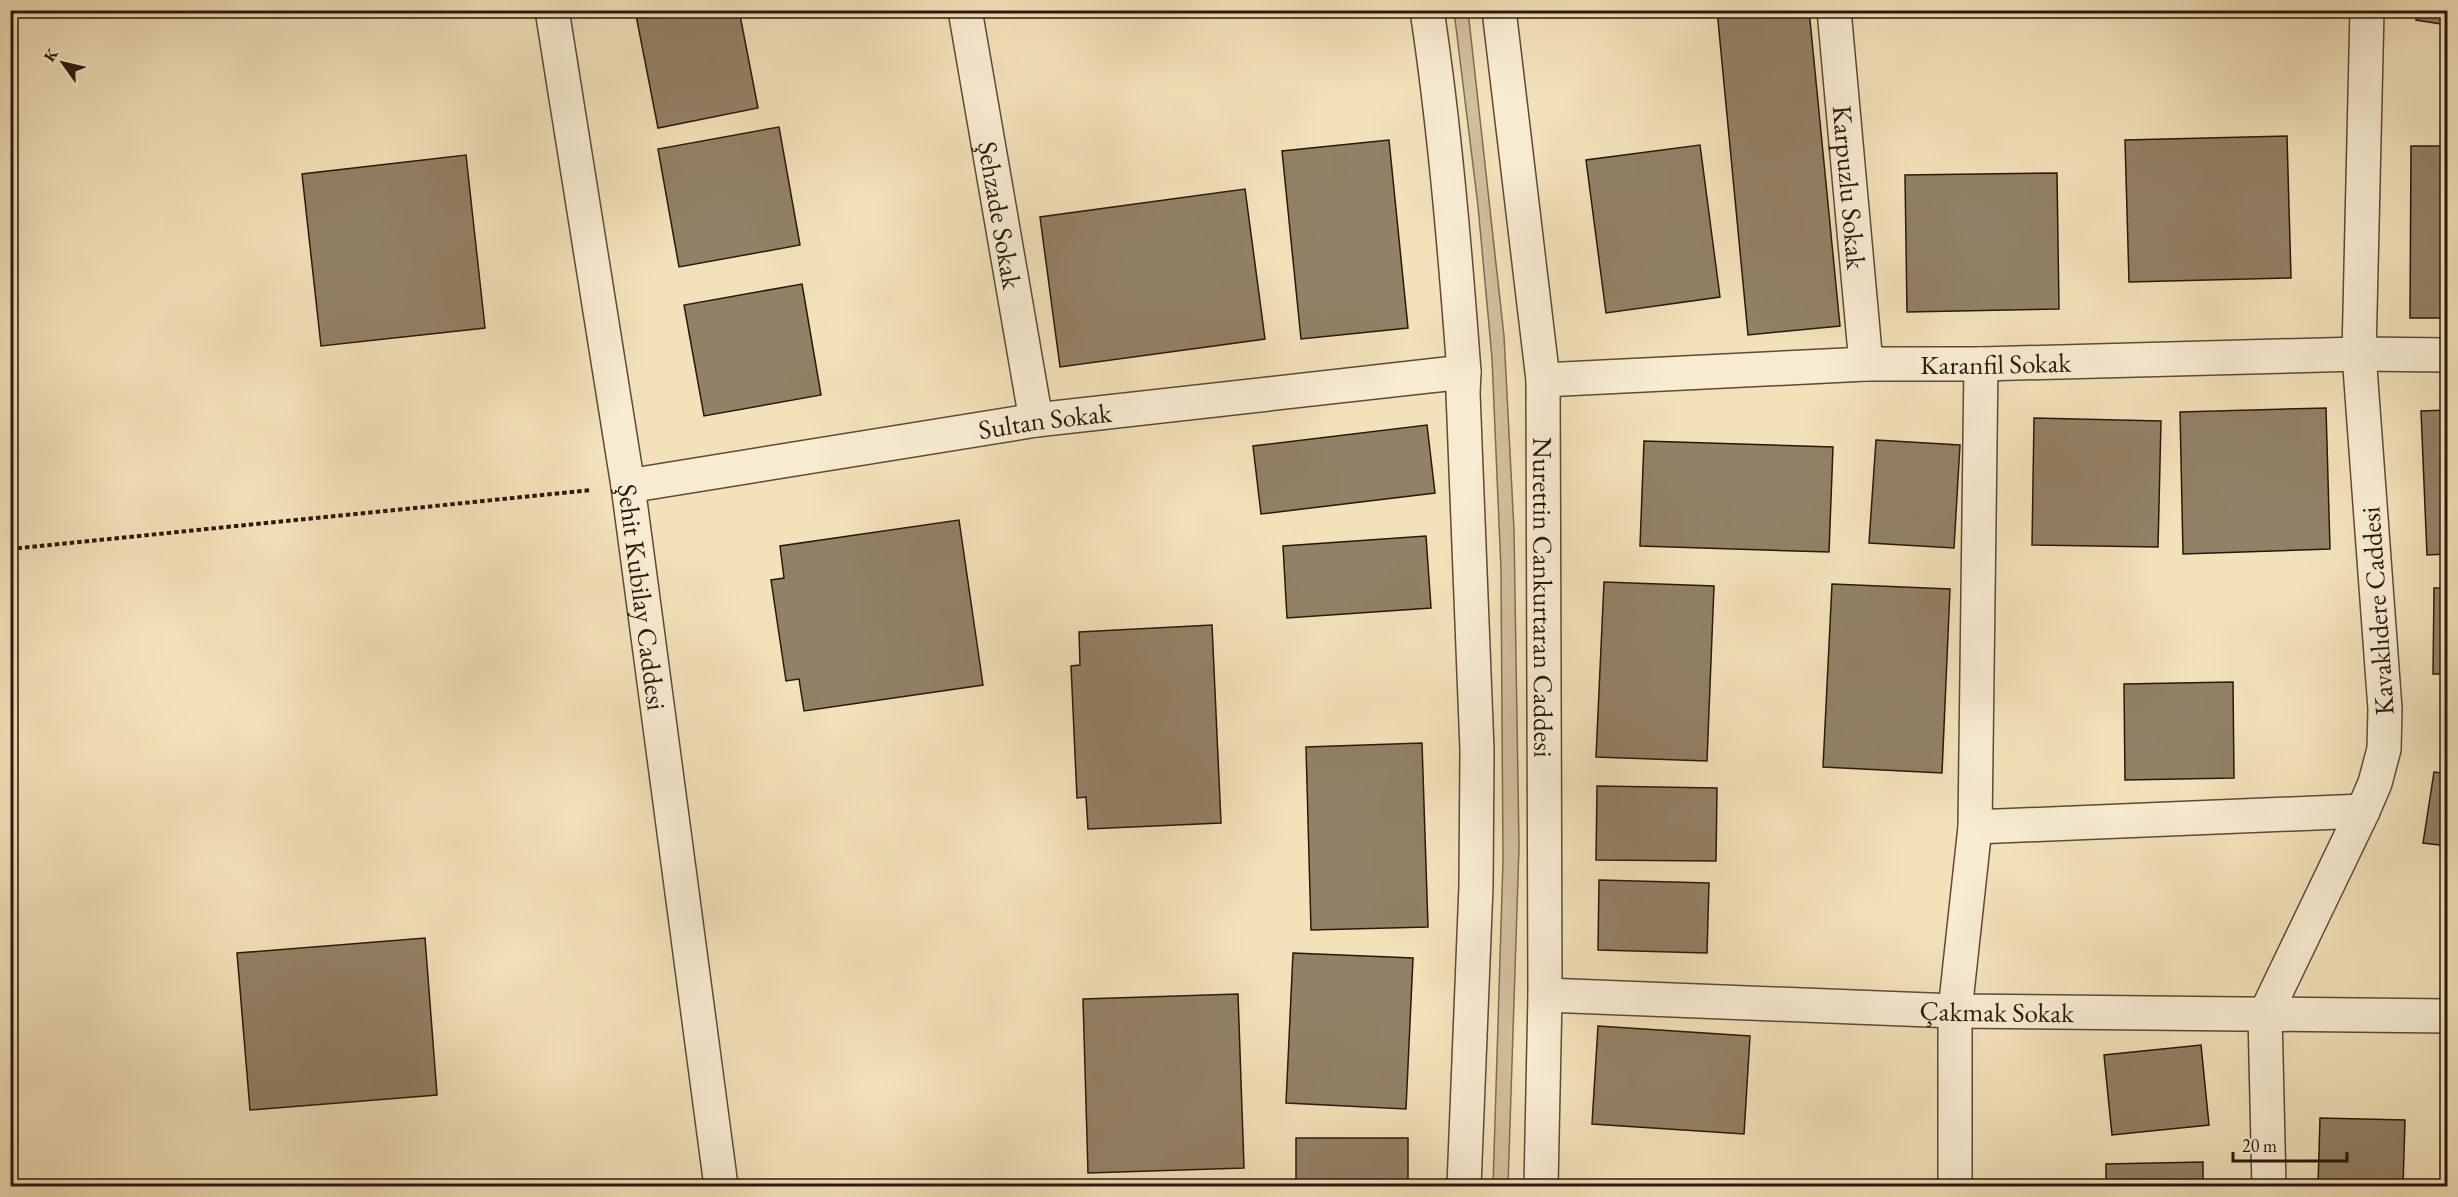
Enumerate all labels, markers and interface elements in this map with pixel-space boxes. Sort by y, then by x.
north arrow [33,33,93,93]
text: K [39,43,64,66]
street label: Karpuzlu Sokak [1825,104,1875,271]
street label: Şehzade Sokak [971,138,1031,292]
street label: Karanfil Sokak [1920,344,2072,382]
street label: Sultan Sokak [976,394,1113,447]
street label: Nurettin Cankurtaran Caddesi [1526,437,1562,758]
street label: Şehit Kubilay Caddesi [610,482,675,713]
street label: Kavaklıdere Caddesi [2352,505,2402,716]
street label: Çakmak Sokak [1919,992,2074,1030]
scale bar [2233,1125,2347,1163]
text: 20 m [2242,1134,2277,1157]

